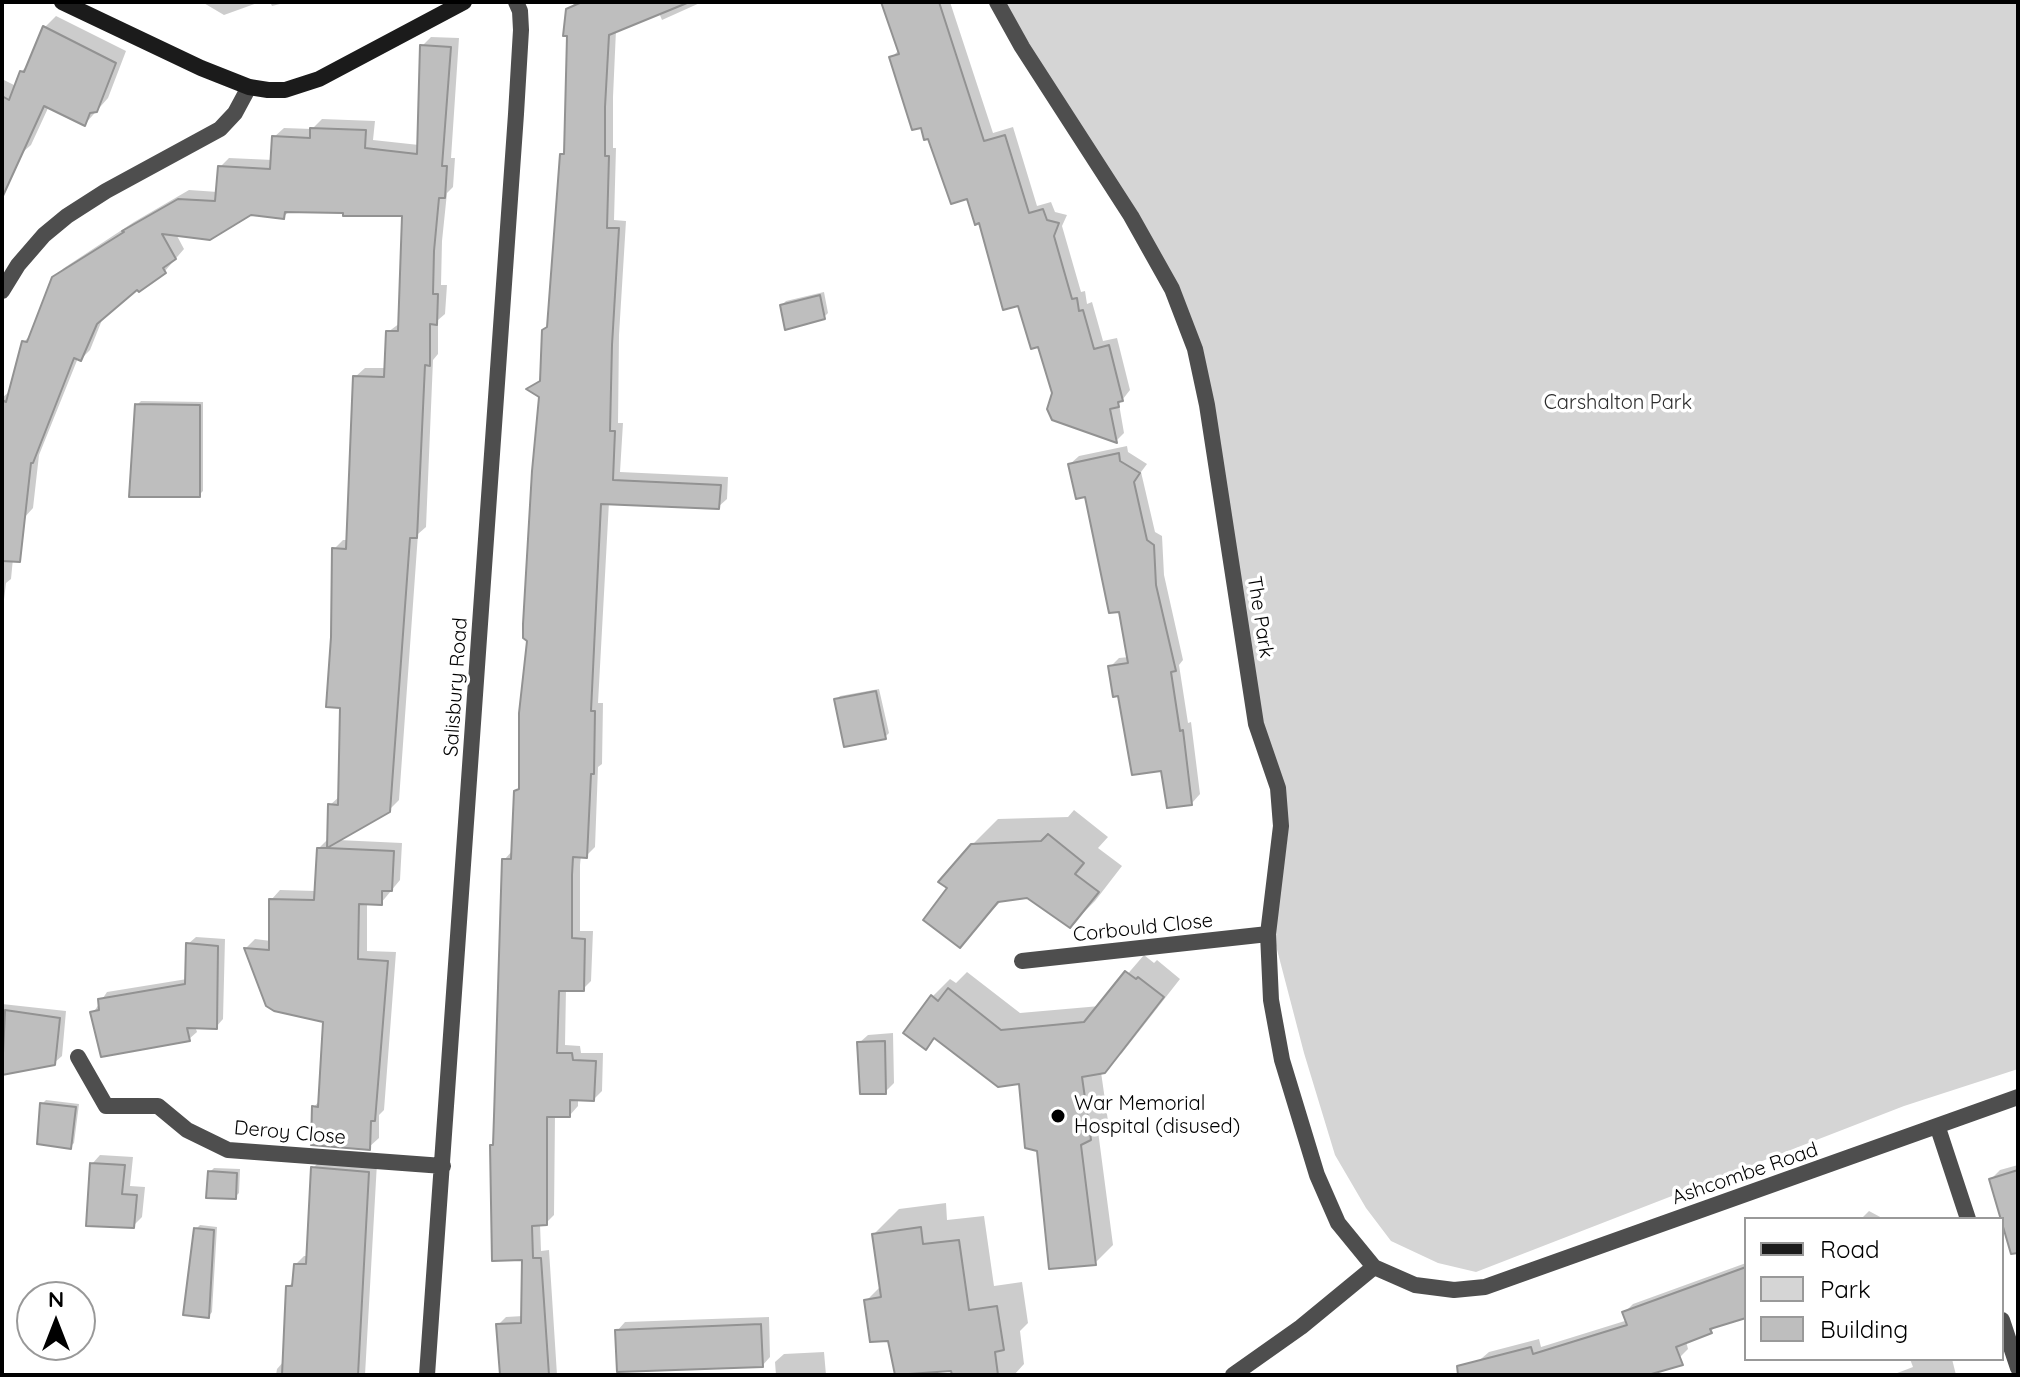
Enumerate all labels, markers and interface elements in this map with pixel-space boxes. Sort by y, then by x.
park label: Carshalton Park [1544,391,1692,415]
street label: The Park [1242,574,1278,660]
street label: Salisbury Road [439,617,473,757]
street label: Corbould Close [1072,909,1214,947]
place label: War Memorial Hospital (disused) [1074,1092,1240,1139]
marker: War Memorial Hospital (disused) [1049,1107,1067,1125]
street label: Deroy Close [233,1116,347,1150]
street label: Ashcombe Road [1669,1138,1821,1210]
legend [1744,1217,2004,1361]
text: Road [1820,1234,1880,1264]
text: Park [1820,1274,1871,1304]
north arrow [16,1281,96,1361]
text: N [48,1285,64,1313]
text: Building [1820,1314,1908,1344]

